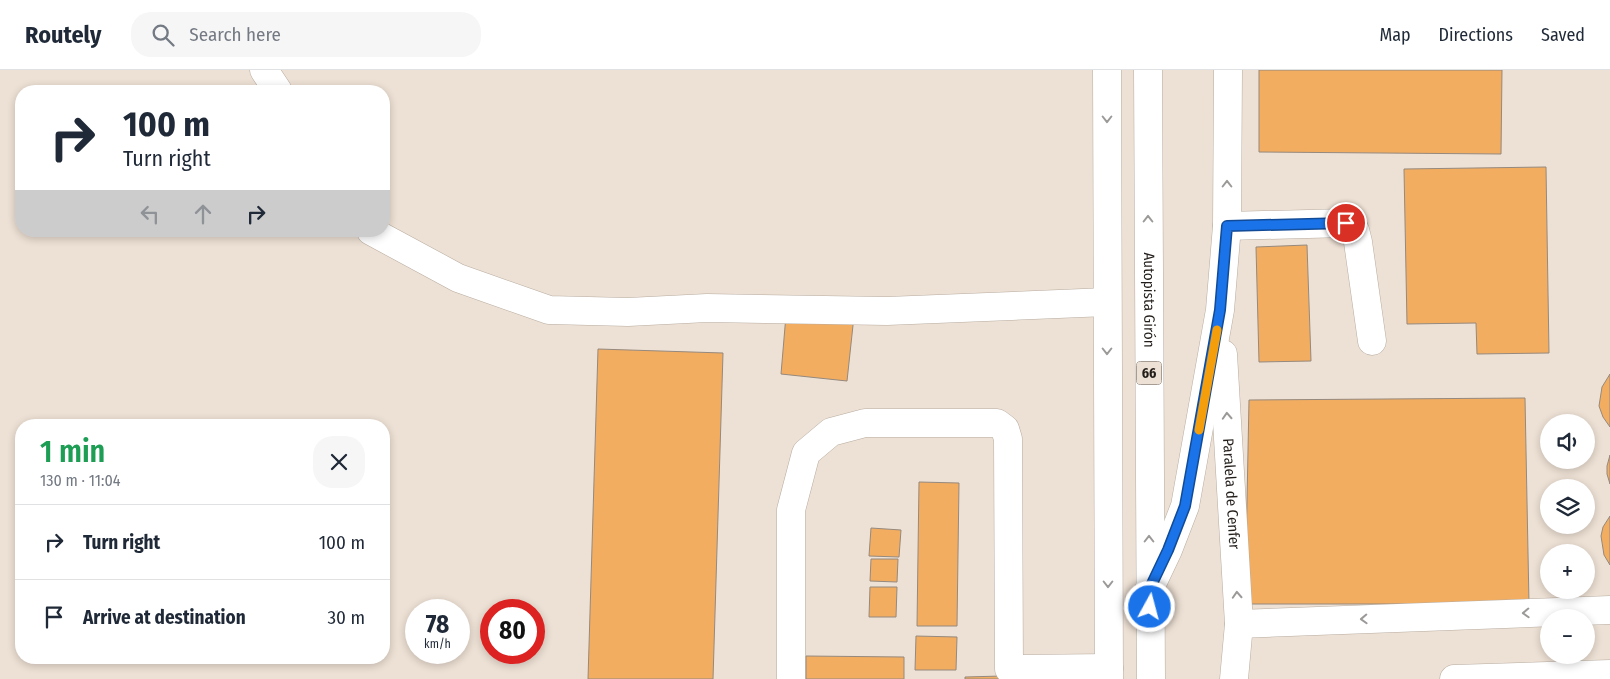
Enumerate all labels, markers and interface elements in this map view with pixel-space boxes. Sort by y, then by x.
search box [131,12,481,57]
text: Routely [25,21,101,49]
icon: search [149,21,177,49]
text: Search here [189,23,281,46]
text: Map [1379,24,1411,46]
text: Directions [1439,24,1513,46]
text: Saved [1541,24,1585,46]
text: 100 m [123,103,210,145]
icon: right [40,105,105,170]
one-way arrow [1102,115,1112,123]
text: Turn right [123,145,211,172]
one-way arrow [1222,180,1232,188]
icon: left [136,200,164,228]
icon: ahead [189,200,217,228]
icon: right [242,200,270,228]
pin [1325,202,1367,244]
icon: arrive [1332,209,1360,237]
one-way arrow [1143,215,1153,222]
street label: Autopista Girón [1140,252,1158,348]
one-way arrow [1102,348,1112,355]
road number: 66 [1136,362,1162,384]
one-way arrow [1221,412,1232,420]
map controls [1540,414,1595,664]
button: sound [1540,414,1595,469]
text: 1 min [40,434,105,470]
button: close [313,436,365,488]
street label: Paralela de Cenfer [1219,438,1244,551]
text: 130 m · 11:04 [40,471,121,490]
button: layers [1540,479,1595,534]
icon: right [40,528,68,556]
text: Turn right [83,531,160,554]
text: 100 m [319,531,365,554]
one-way arrow [1144,535,1154,542]
button: + [1540,544,1595,599]
one-way arrow [1103,580,1113,588]
position arrow [1123,580,1175,632]
one-way arrow [1232,591,1243,599]
speed limit sign: 80 [480,599,545,664]
icon: arrive [40,603,68,631]
text: Arrive at destination [83,606,246,629]
text: 30 m [327,606,365,629]
one-way arrow [1522,607,1530,618]
button: − [1540,609,1595,664]
text: 78 [426,610,449,640]
one-way arrow [1360,614,1368,624]
text: km/h [424,637,451,651]

